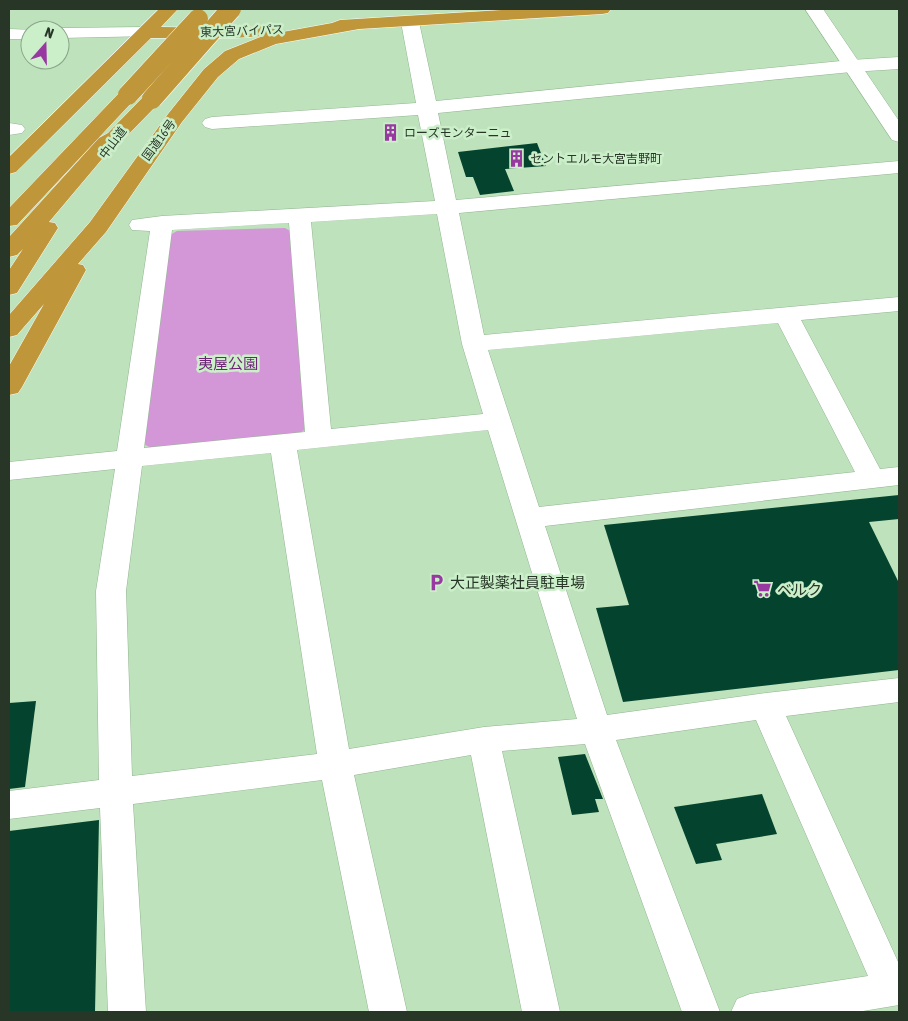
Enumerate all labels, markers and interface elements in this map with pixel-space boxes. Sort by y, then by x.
north arrow [20,20,70,70]
street label: 東大宮バイパス [200,23,284,39]
text: N [43,24,56,42]
street label: 国道16号 [139,117,179,163]
building icon: ローズモンターニュ [380,123,400,143]
street label: 中山道 [97,124,129,162]
place label: ローズモンターニュ [404,126,511,140]
building icon: セントエルモ大宮吉野町 [506,149,526,169]
place label: セントエルモ大宮吉野町 [530,152,662,166]
park label: 夷屋公園 [198,355,258,372]
parking icon: 大正製薬社員駐車場 [426,572,446,592]
place label: 大正製薬社員駐車場 [450,574,585,591]
supermarket icon: ベルク [753,579,773,599]
place label: ベルク [777,581,822,598]

